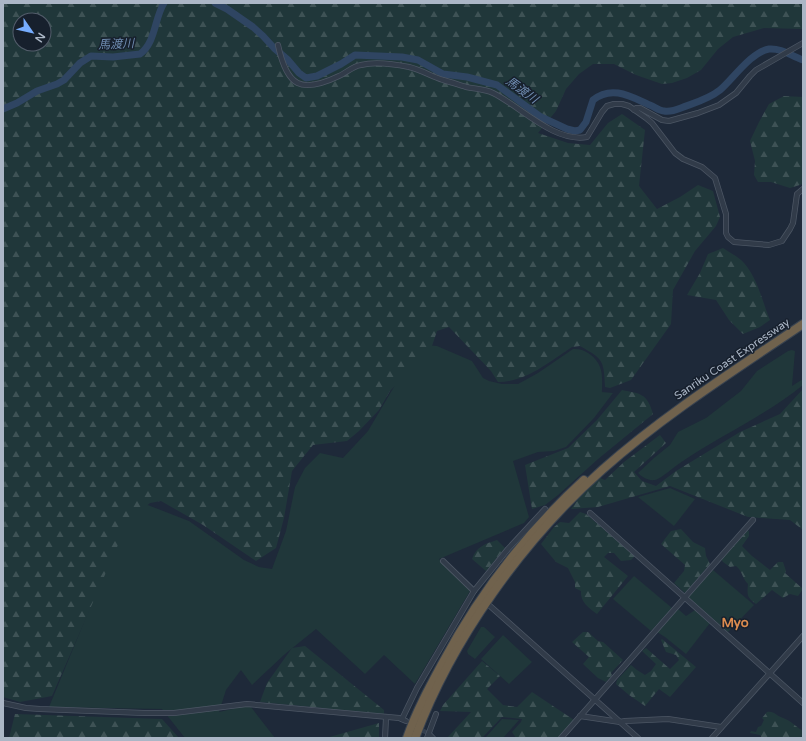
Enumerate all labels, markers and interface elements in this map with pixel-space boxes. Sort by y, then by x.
north arrow [12,12,52,52]
text: N [32,30,48,45]
water label: 馬渡川 [98,36,136,52]
water label: 馬渡川 [503,74,542,107]
street label: Sanriku Coast Expressway [672,315,792,402]
district label: Myo [721,615,749,631]

